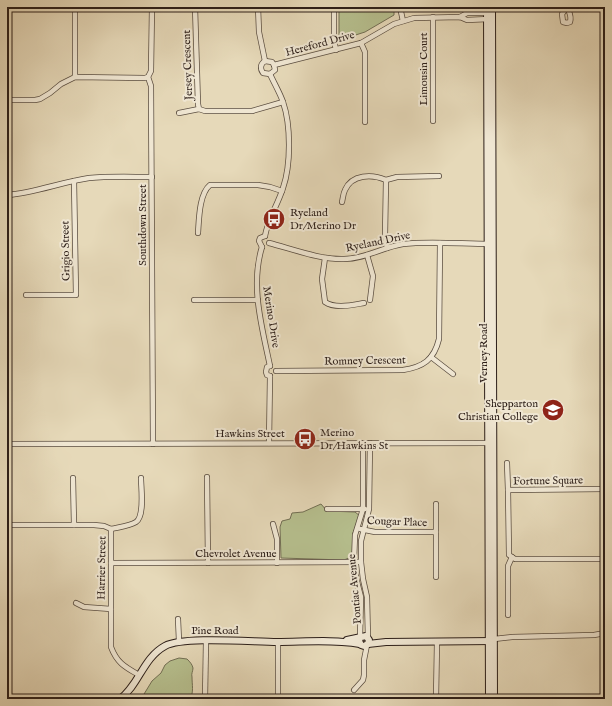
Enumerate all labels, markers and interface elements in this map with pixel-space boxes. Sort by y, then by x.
street label: Hereford Drive [284,28,356,60]
street label: Jersey Crescent [180,29,196,102]
street label: Limousin Court [417,32,431,106]
street label: Southdown Street [136,184,150,266]
bus stop icon: Ryeland Dr/Merino Dr [261,206,287,232]
place label: Ryeland Dr/Merino Dr [290,206,356,233]
street label: Grigio Street [58,221,74,281]
street label: Ryeland Drive [344,228,412,256]
street label: Merino Drive [259,285,283,349]
street label: Verney Road [477,323,491,384]
street label: Romney Crescent [324,353,406,369]
place label: Shepparton Christian College [458,397,538,424]
school or university icon: Shepparton Christian College [540,397,566,423]
bus stop icon: Merino Dr/Hawkins St [292,426,318,452]
place label: Merino Dr/Hawkins St [320,426,388,453]
street label: Hawkins Street [215,427,285,441]
street label: Fortune Square [513,473,583,489]
street label: Cougar Place [367,514,427,530]
street label: Harrier Street [94,536,110,600]
street label: Chevrolet Avenue [195,547,277,561]
street label: Pontiac Avenue [345,553,365,625]
street label: Pine Road [191,624,239,638]

